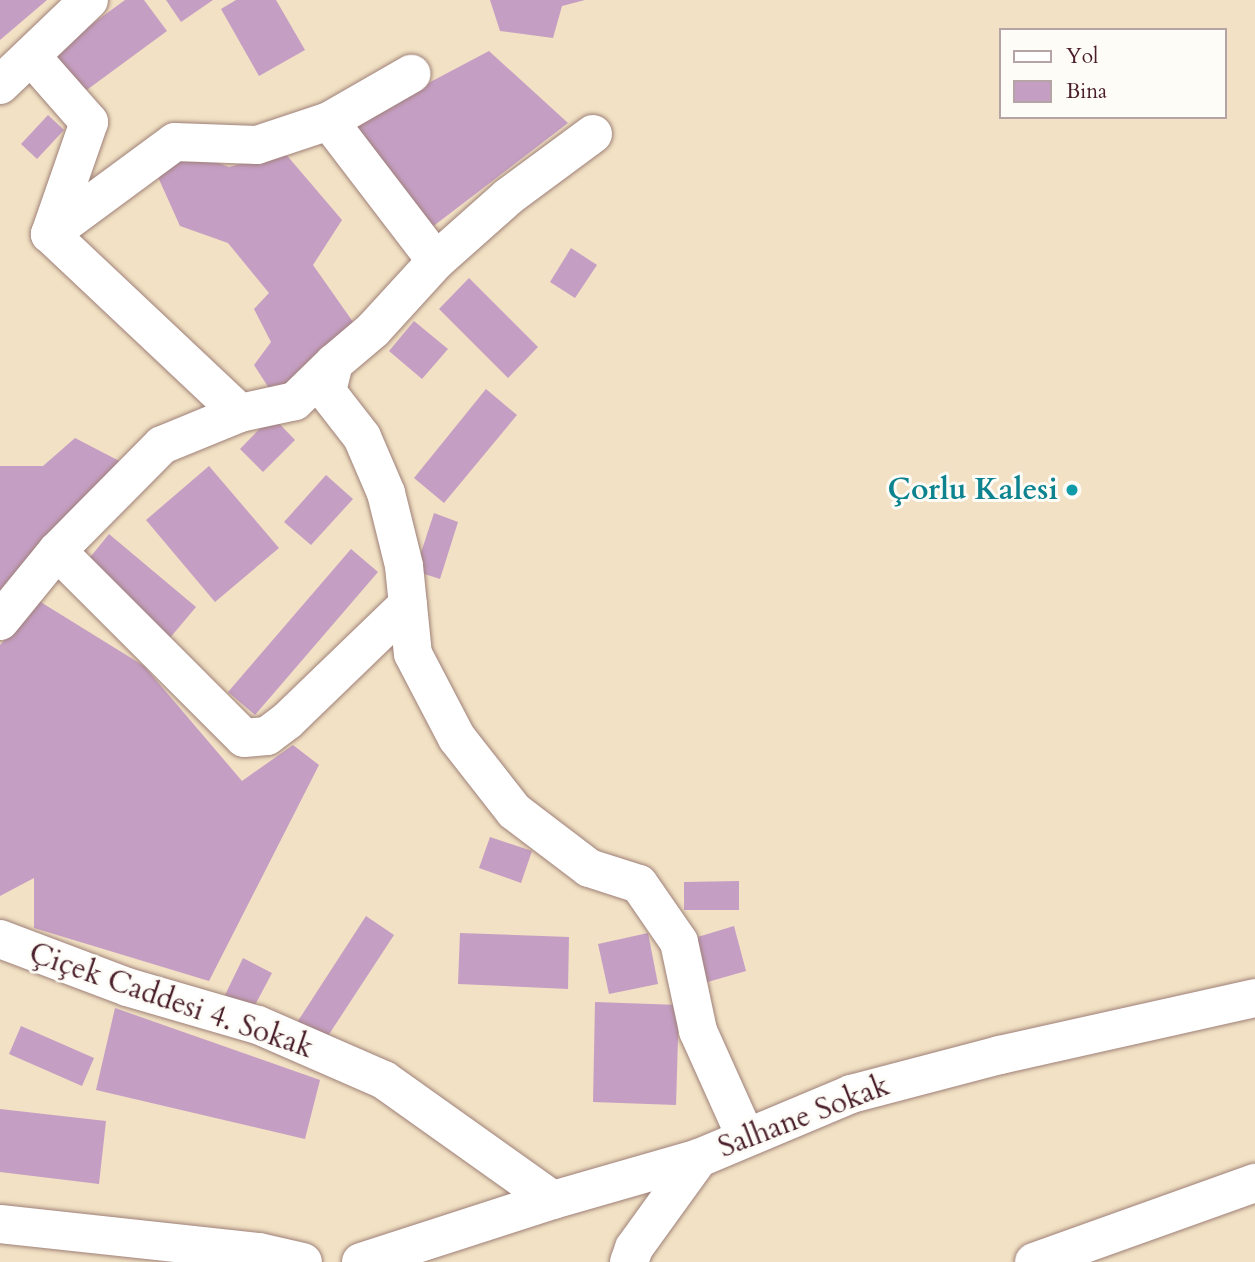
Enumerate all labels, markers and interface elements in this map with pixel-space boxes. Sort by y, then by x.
legend [1000,28,1227,119]
text: Yol [1066,42,1098,71]
text: Bina [1066,77,1107,106]
place label: Çorlu Kalesi [888,472,1058,508]
marker: Çorlu Kalesi [1064,482,1080,498]
street label: Çiçek Caddesi 4. Sokak [24,935,318,1067]
street label: Salhane Sokak [713,1068,895,1166]

